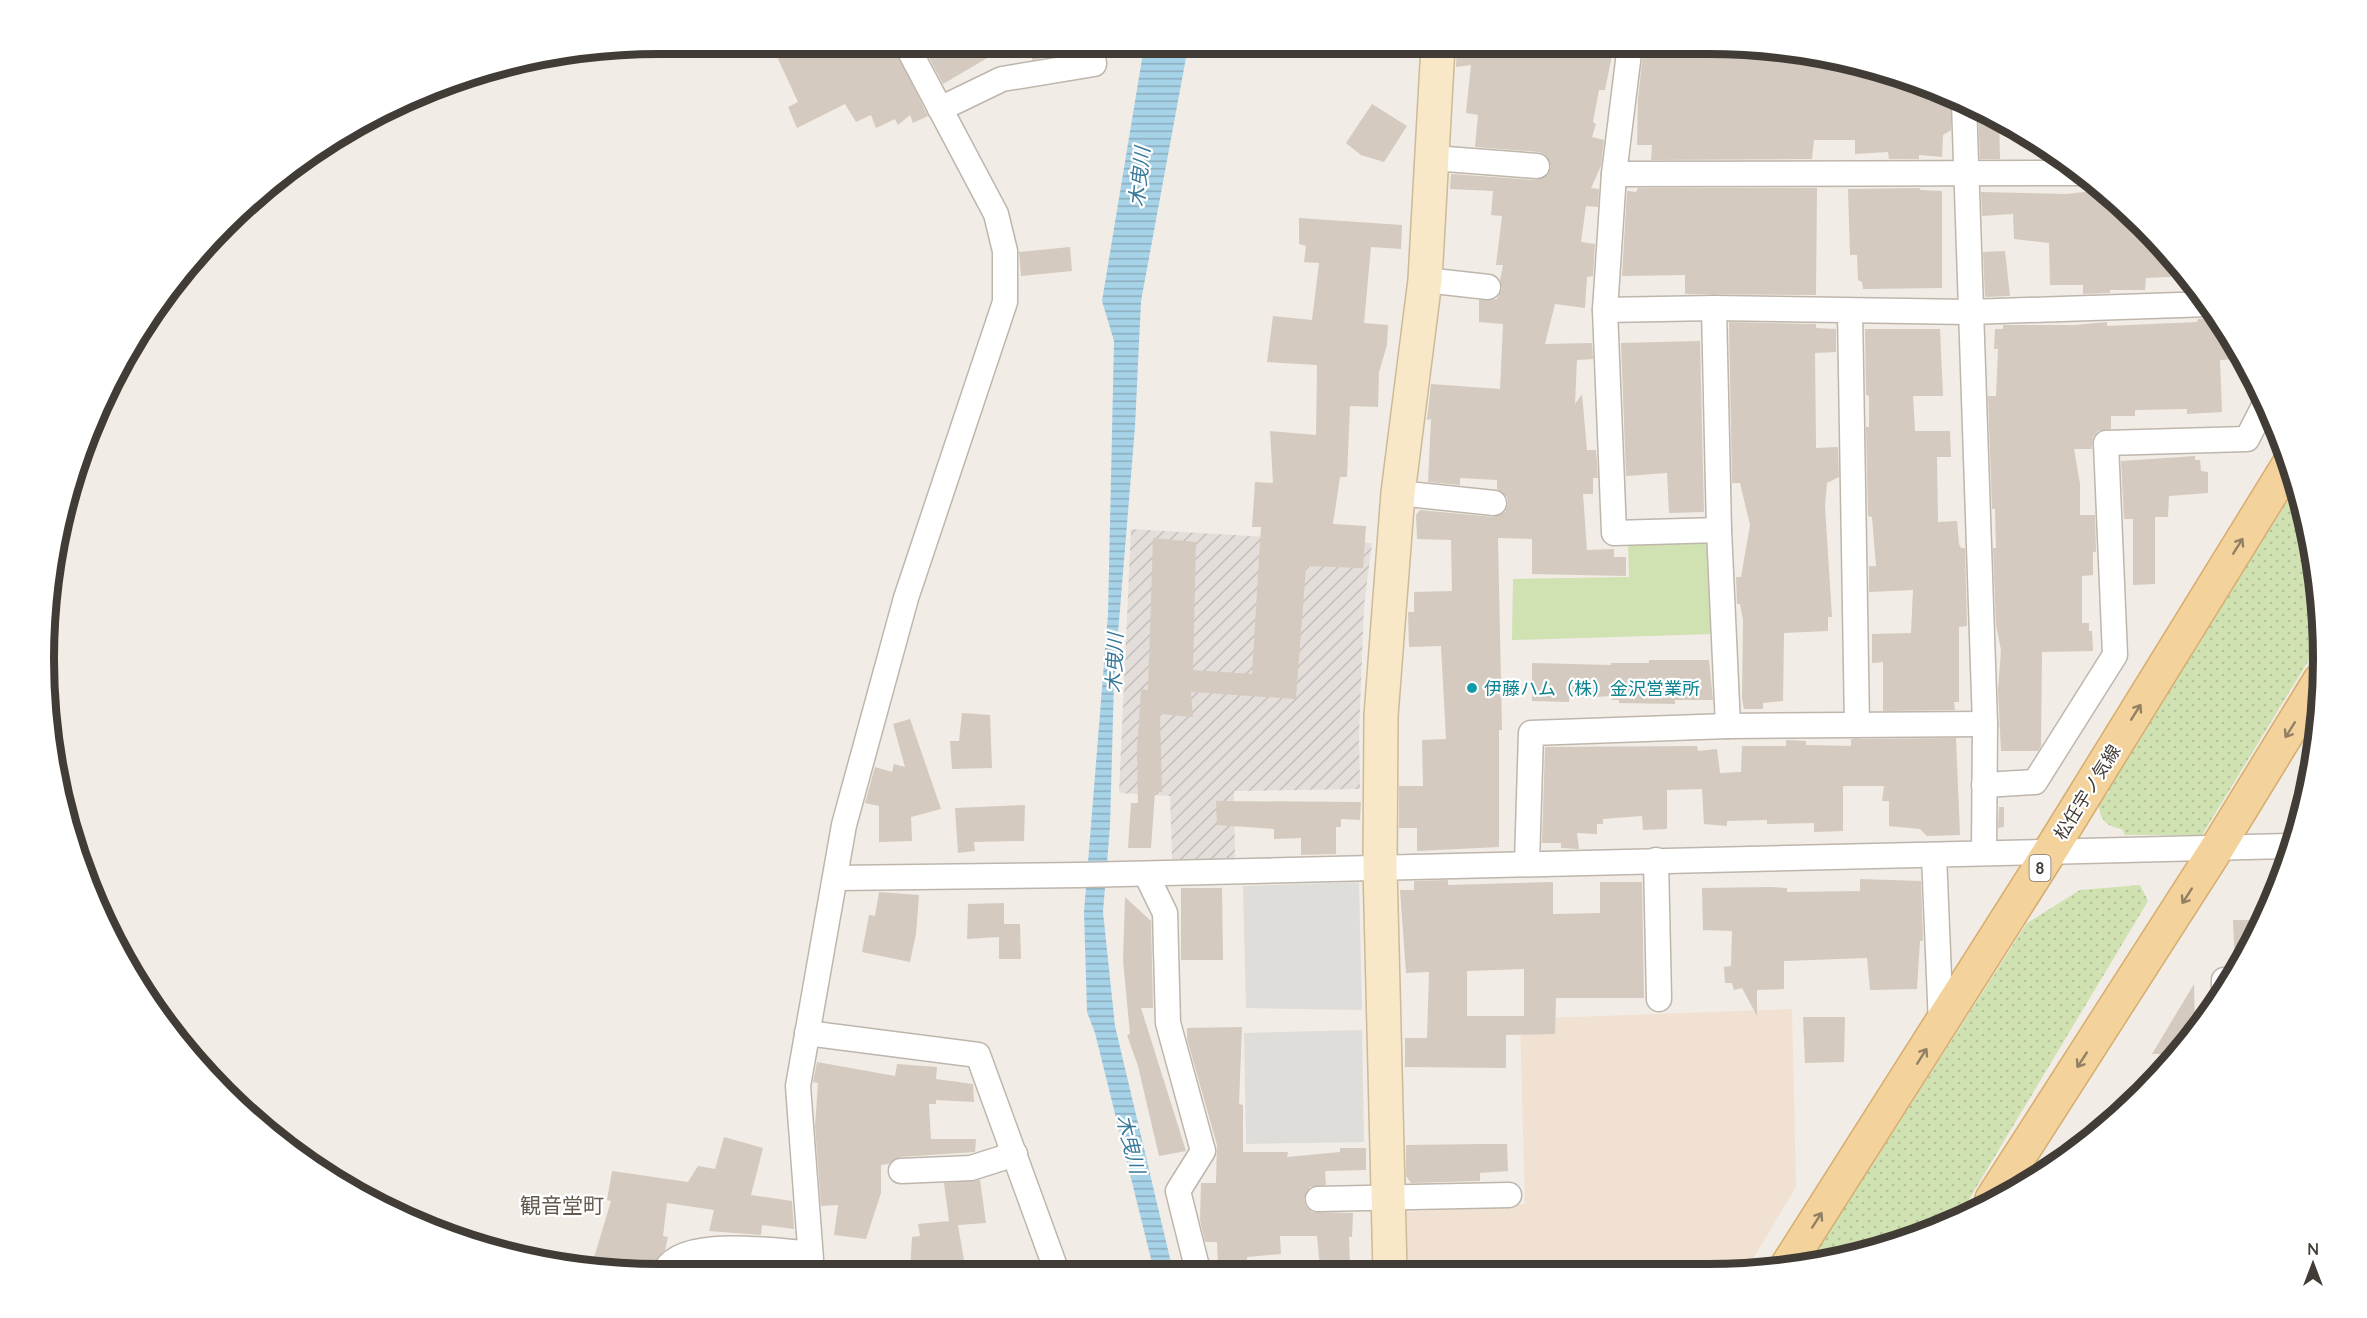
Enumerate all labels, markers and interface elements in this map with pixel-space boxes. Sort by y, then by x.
water label: 木曳川 [1123,144,1155,208]
one-way arrow [2233,538,2245,555]
water label: 木曳川 [1100,631,1128,693]
place label: 伊藤ハム（株）金沢営業所 [1484,677,1700,700]
marker: 伊藤ハム（株）金沢営業所 [1465,681,1479,695]
one-way arrow [2130,704,2142,721]
one-way arrow [2283,721,2295,738]
street label: 松任宇ノ気線 [2049,740,2125,844]
road number: 8 [2030,855,2050,881]
one-way arrow [2180,887,2193,904]
one-way arrow [1916,1048,1928,1065]
one-way arrow [2075,1051,2087,1068]
water label: 木曳川 [1112,1112,1151,1178]
district label: 観音堂町 [520,1192,604,1218]
one-way arrow [1811,1212,1823,1229]
north arrow [2283,1234,2343,1294]
text: N [2307,1239,2319,1259]

